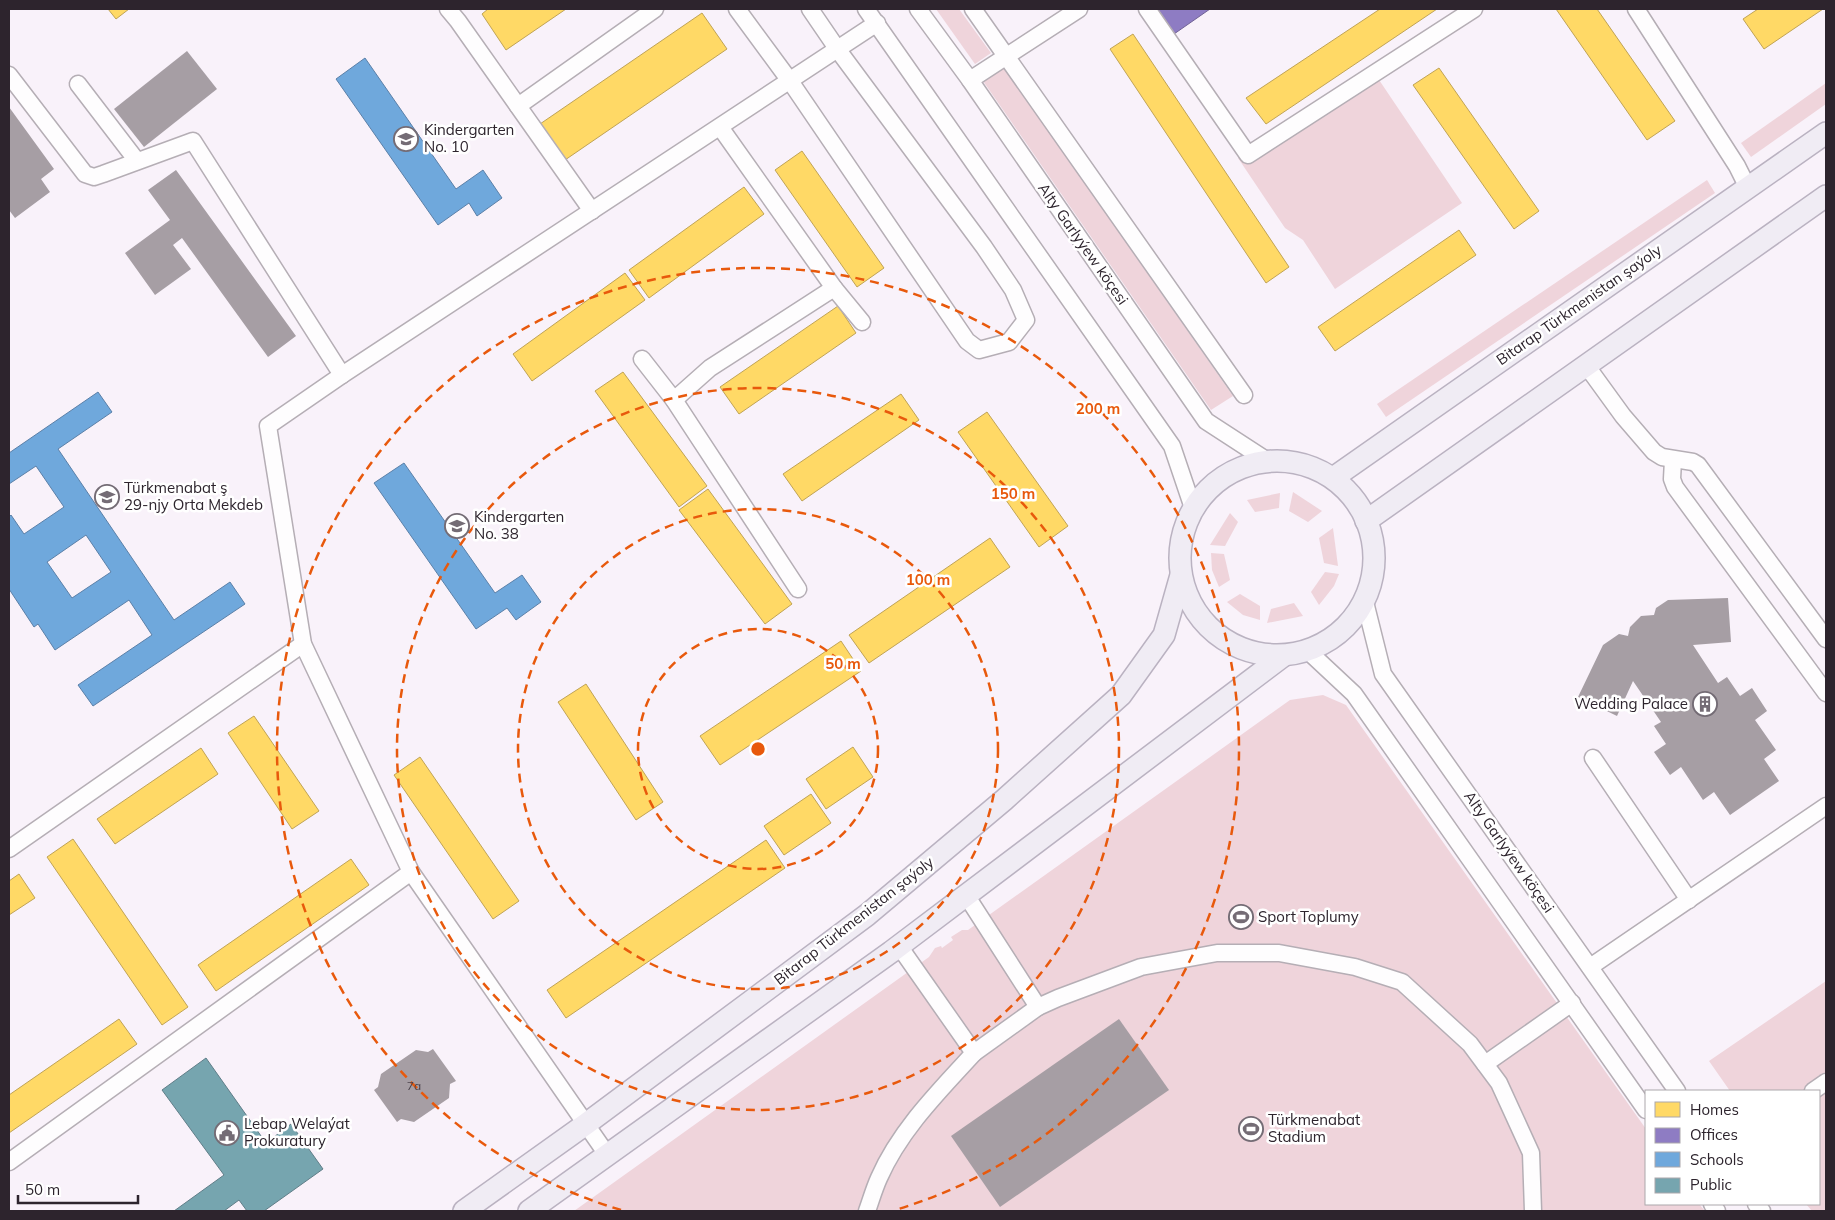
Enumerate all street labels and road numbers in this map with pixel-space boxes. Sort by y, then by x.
street label: Alty Garlyýew köçesi [1034,179,1133,308]
street label: Bitarap Türkmenistan şaýoly [1492,240,1665,369]
street label: Alty Garlyýew köçesi [1460,787,1559,916]
street label: Bitarap Türkmenistan şaýoly [770,852,937,989]

